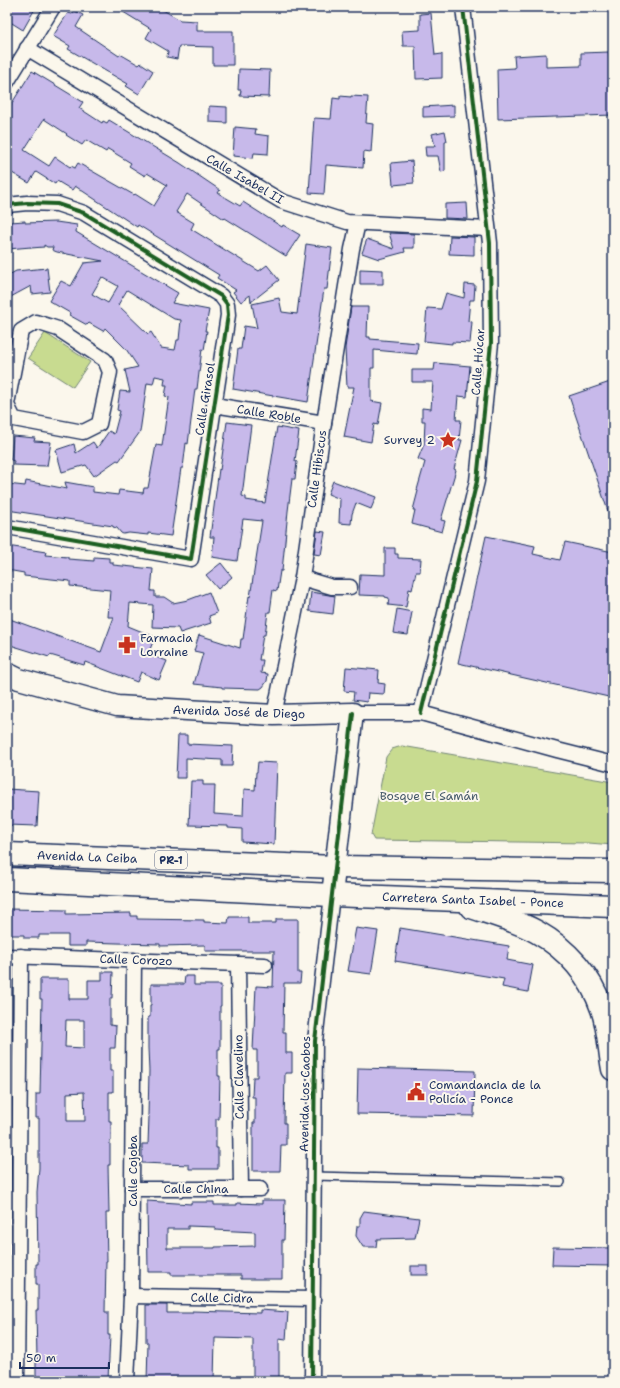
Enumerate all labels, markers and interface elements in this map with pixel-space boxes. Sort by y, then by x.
street label: Calle Isabel II [203,150,287,208]
street label: Calle Húcar [468,328,488,396]
street label: Calle Girasol [191,361,219,437]
street label: Calle Roble [236,401,303,427]
street label: Calle Hibiscus [304,429,330,509]
place icon: Survey 2 [438,430,458,450]
place label: Survey 2 [384,432,435,448]
place label: Farmacia Lorraine [140,630,193,660]
pharmacy icon: Farmacia Lorraine [117,635,137,655]
street label: Avenida José de Diego [172,702,306,722]
park label: Bosque El Samán [380,788,478,804]
street label: Avenida La Ceiba [36,847,138,867]
road number: PR-1 [155,851,187,869]
street label: Carretera Santa Isabel - Ponce [382,889,564,911]
street label: Calle Corozo [99,951,173,969]
street label: Calle Clavelino [230,1034,248,1120]
street label: Avenida Los Caobos [296,1036,314,1152]
place label: Comandancia de la Policía - Ponce [429,1077,541,1107]
public building icon: Comandancia de la Policía - Ponce [406,1082,426,1102]
street label: Calle Cojoba [125,1135,141,1207]
street label: Calle China [163,1181,229,1197]
street label: Calle Cidra [190,1289,254,1307]
scale bar [20,1344,109,1370]
text: 50 m [26,1350,56,1366]

